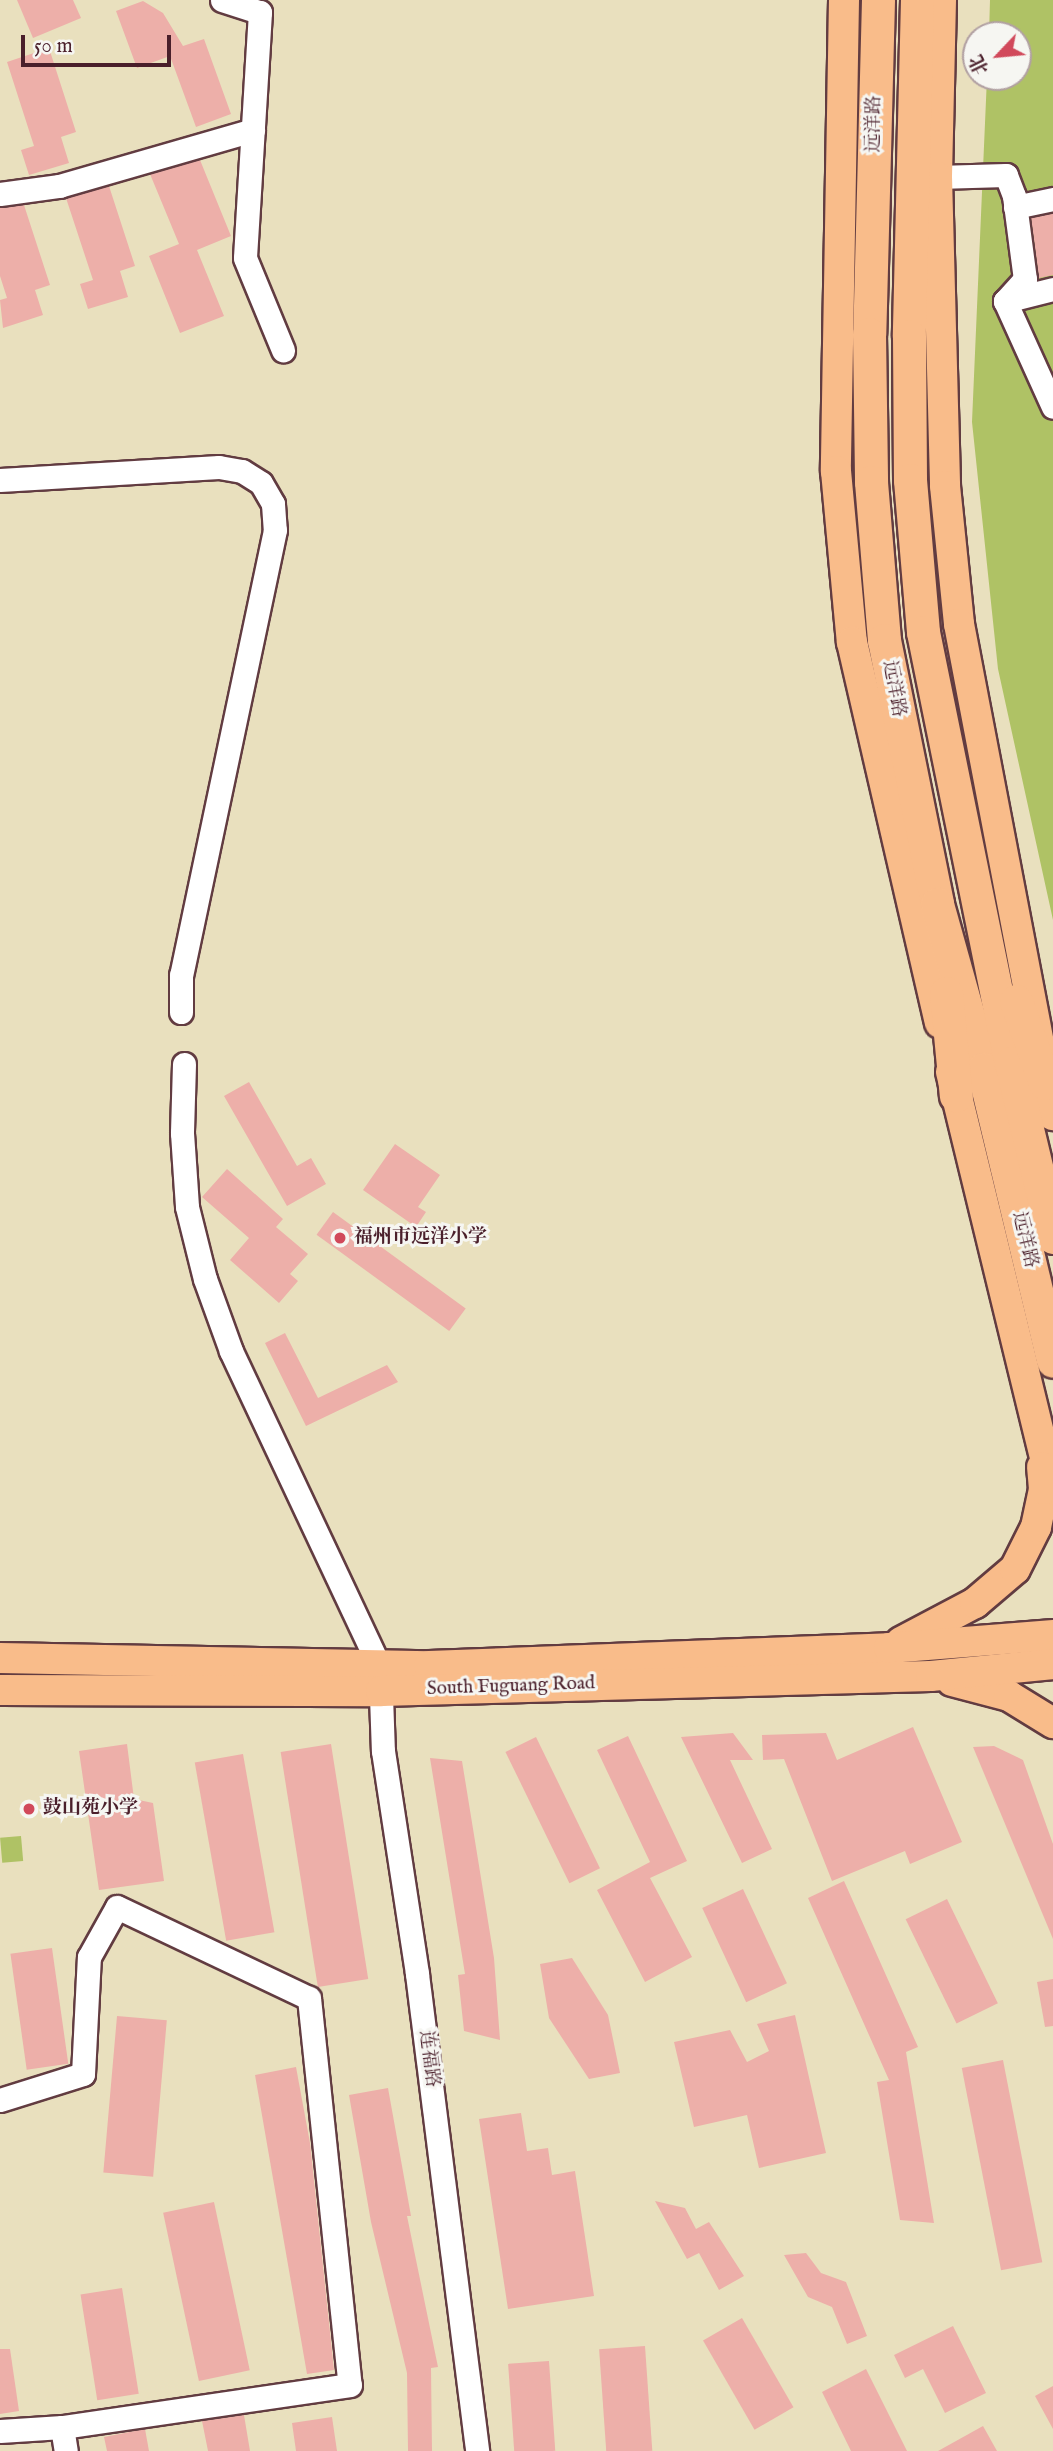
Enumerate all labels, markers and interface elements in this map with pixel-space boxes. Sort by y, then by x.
scale bar [24,21,175,65]
north arrow [962,21,1032,91]
text: 50 m [34,33,73,60]
text: 北 [965,51,995,78]
street label: 远洋路 [863,95,887,153]
street label: 远洋路 [877,659,909,719]
street label: 远洋路 [1006,1210,1042,1270]
place label: 福州市远洋小学 [354,1227,487,1249]
marker: 福州市远洋小学 [332,1230,348,1246]
street label: South Fuguang Road [427,1673,595,1701]
place label: 鼓山苑小学 [43,1798,138,1820]
marker: 鼓山苑小学 [21,1801,37,1817]
street label: 连福路 [413,2029,443,2089]

